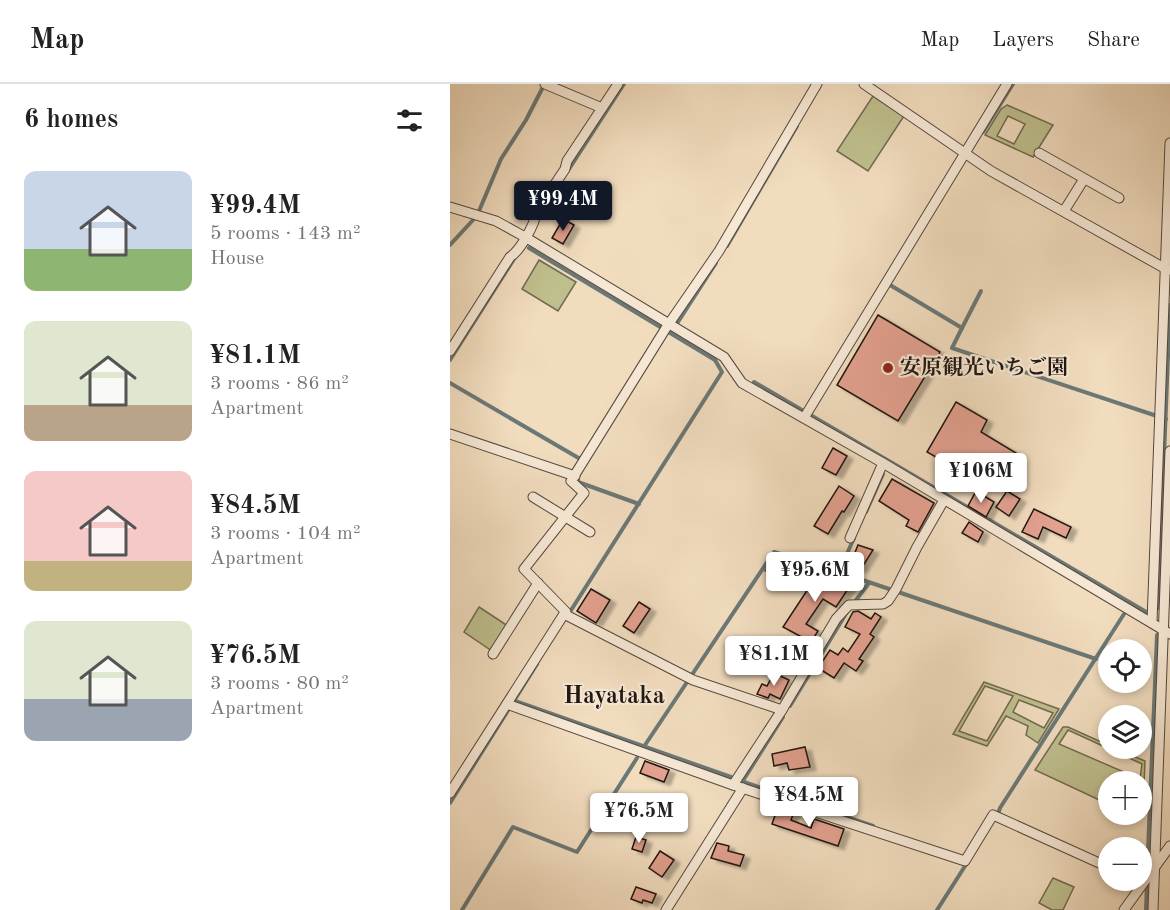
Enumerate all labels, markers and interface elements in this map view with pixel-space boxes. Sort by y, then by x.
text: Map [30,27,84,55]
text: Map [920,30,959,51]
text: Layers [992,30,1054,51]
text: Share [1087,30,1140,51]
icon: filters [393,104,426,137]
text: 6 homes [24,107,118,133]
pin: ¥99.4M [514,181,612,232]
text: ¥99.4M [528,190,598,210]
text: ¥99.4M [210,193,301,219]
icon: home [72,195,144,267]
text: 5 rooms · 143 m² [210,224,360,244]
text: House [210,249,264,269]
text: ¥81.1M [210,343,301,369]
icon: home [72,345,144,417]
place label: 安原観光いちご園 [900,355,1068,379]
marker: 安原観光いちご園 [881,361,895,375]
text: 3 rooms · 86 m² [210,374,349,394]
text: Apartment [210,399,304,419]
pin: ¥106M [939,453,1023,504]
text: ¥106M [949,462,1013,482]
text: ¥84.5M [210,493,301,519]
icon: home [72,495,144,567]
text: 3 rooms · 104 m² [210,524,360,544]
text: Apartment [210,549,304,569]
pin: ¥95.6M [766,552,864,603]
text: ¥95.6M [780,561,850,581]
pin: ¥81.1M [725,636,823,687]
map controls [1098,639,1152,891]
button: locate [1098,639,1152,693]
text: ¥76.5M [210,643,301,669]
icon: home [72,645,144,717]
text: ¥81.1M [739,645,809,665]
text: 3 rooms · 80 m² [210,674,349,694]
district label: Hayataka [563,685,665,709]
text: Apartment [210,699,304,719]
button: layers [1098,705,1152,759]
button: + [1098,771,1152,825]
pin: ¥84.5M [760,777,858,828]
text: ¥84.5M [774,786,844,806]
pin: ¥76.5M [590,793,688,844]
text: ¥76.5M [604,802,674,822]
button: − [1098,837,1152,891]

